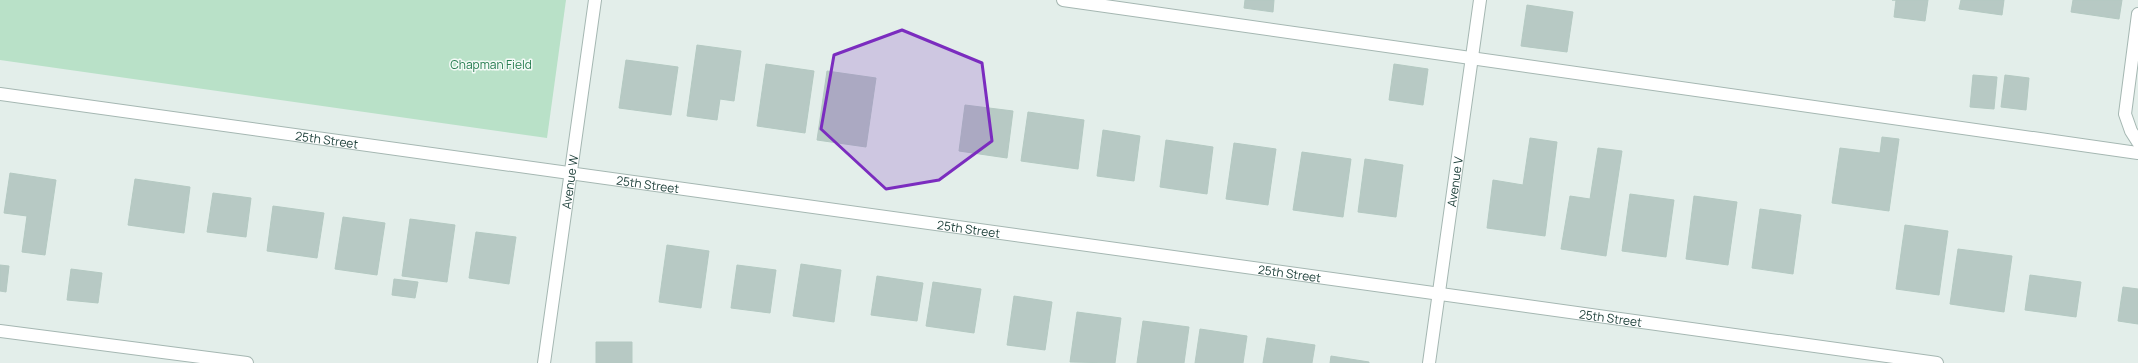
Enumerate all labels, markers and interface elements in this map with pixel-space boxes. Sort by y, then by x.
park label: Chapman Field [450,56,532,73]
street label: 25th Street [294,127,360,152]
street label: Avenue W [557,153,582,210]
street label: Avenue V [1443,155,1467,208]
street label: 25th Street [615,171,681,197]
street label: 25th Street [936,216,1001,241]
street label: 25th Street [1257,260,1322,286]
street label: 25th Street [1578,305,1643,330]

